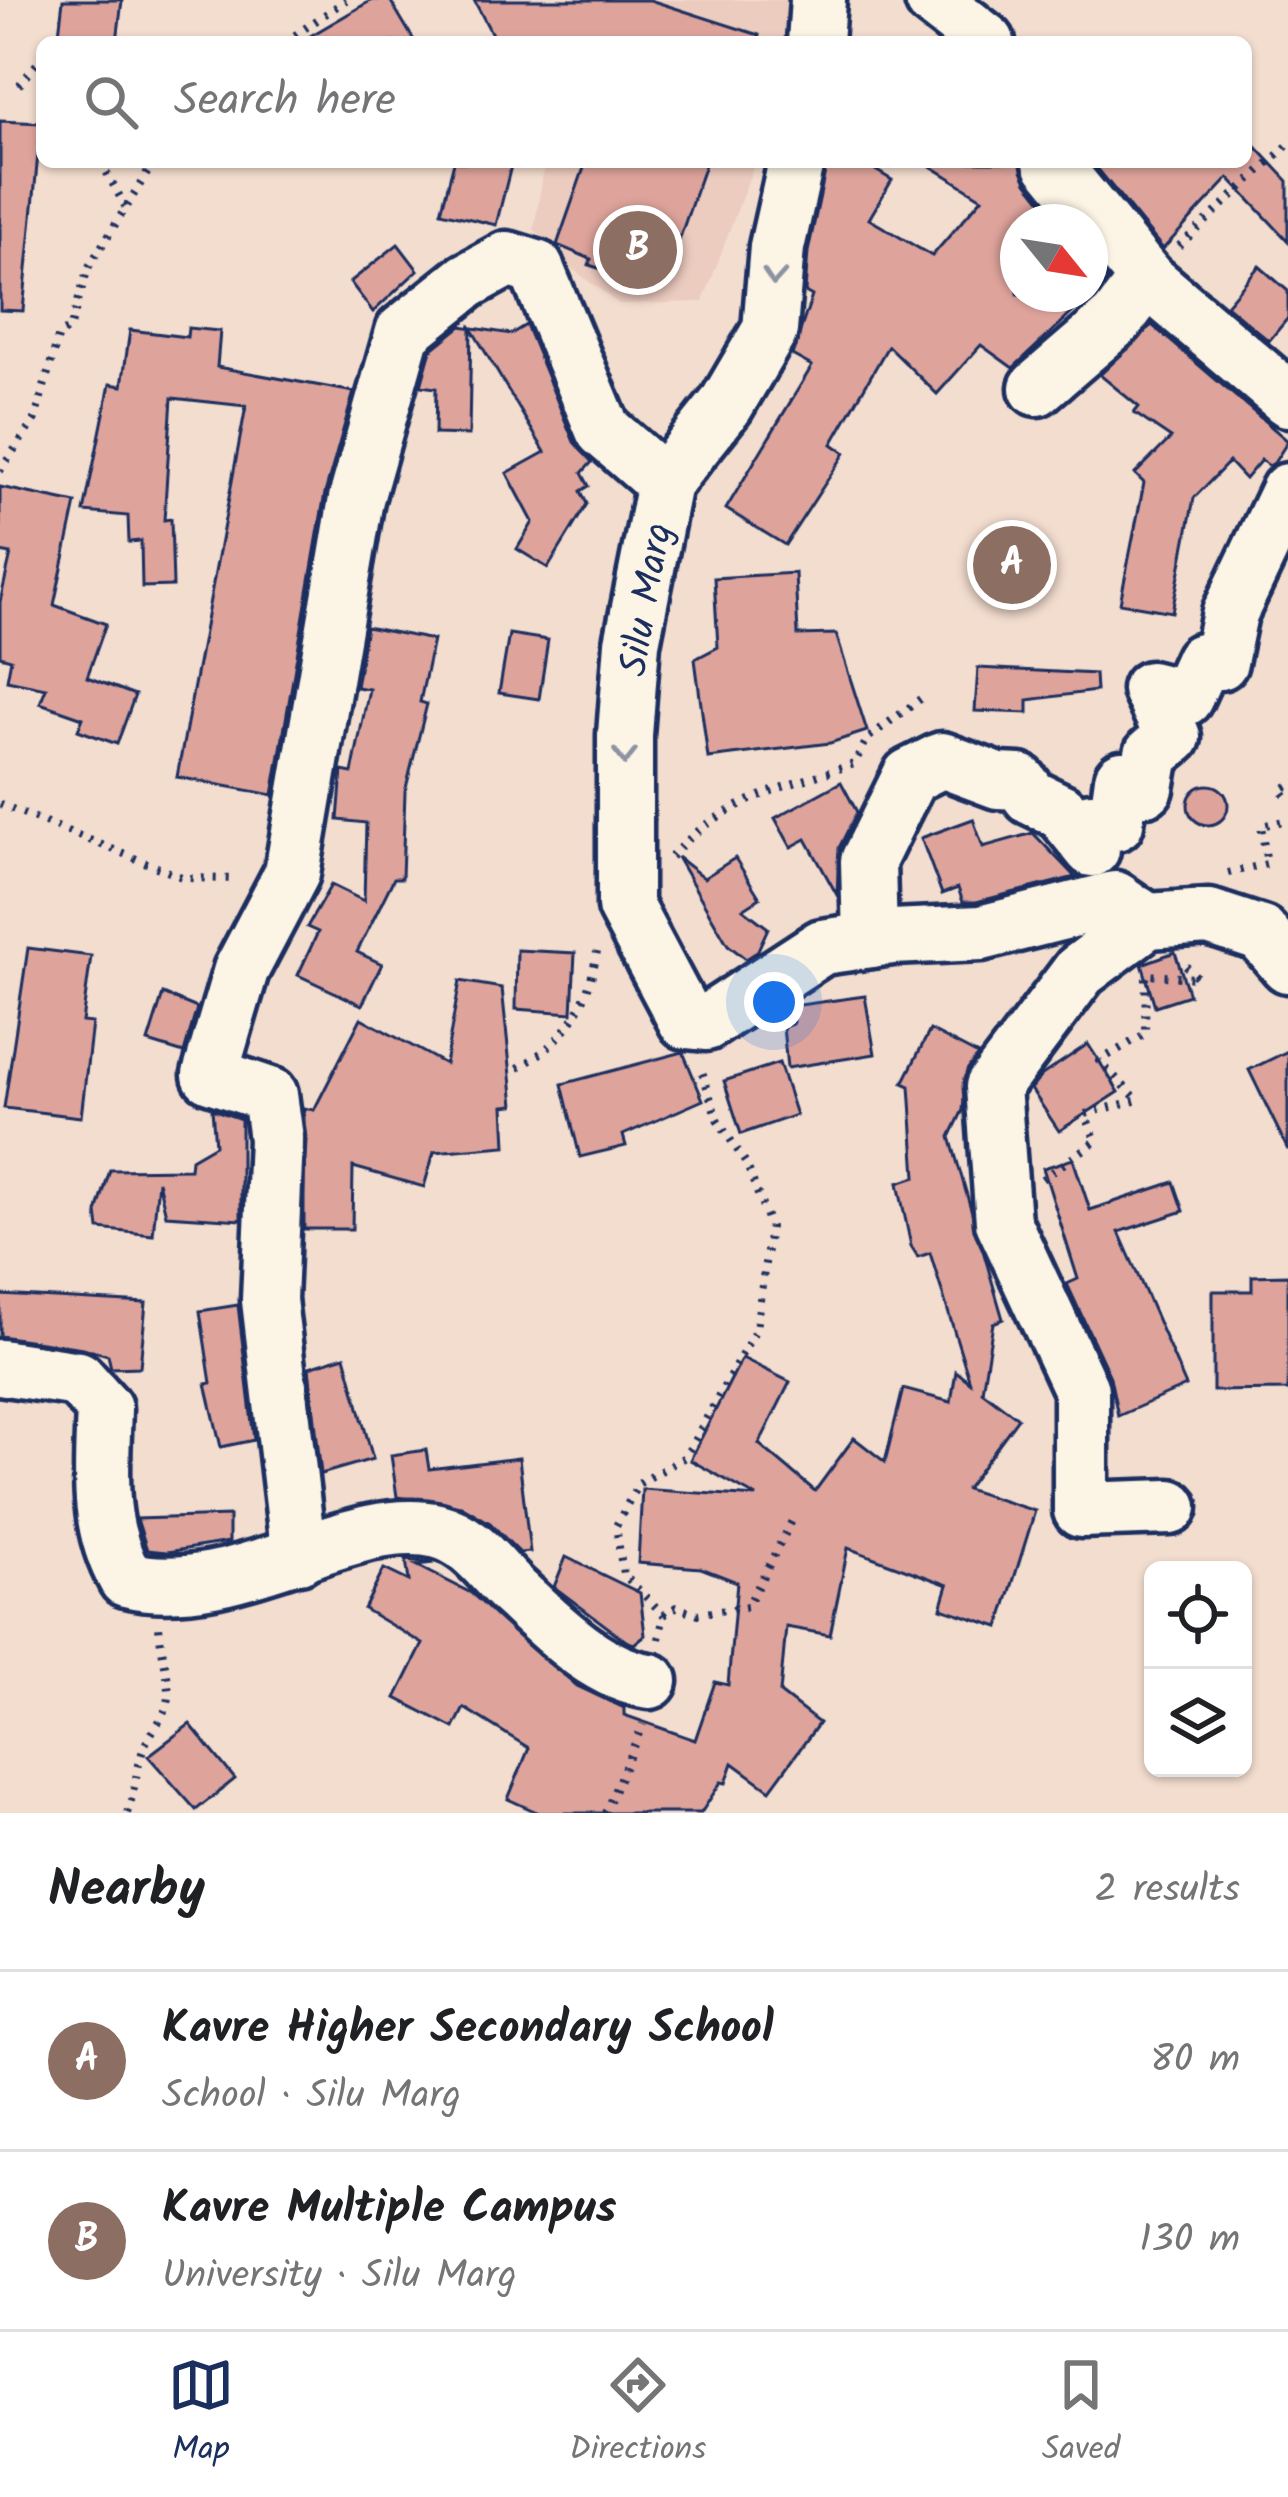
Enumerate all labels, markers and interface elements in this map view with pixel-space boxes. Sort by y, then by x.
search box [36,36,1252,168]
text: Search here [174,66,396,138]
icon: search [78,69,144,135]
north arrow [1000,204,1108,312]
pin: B [599,205,677,295]
one-way arrow [762,268,788,287]
street label: Silu Marg [604,518,692,681]
pin: A [973,520,1051,610]
one-way arrow [612,748,638,766]
your location [744,972,804,1032]
map controls [1144,1561,1252,1777]
button: locate [1144,1561,1252,1669]
button: layers [1144,1669,1252,1777]
text: Nearby [48,1851,205,1932]
text: 2 results [1095,1860,1240,1922]
text: Kavre Higher Secondary School [162,1994,774,2066]
text: A [75,2030,99,2092]
text: 80 m [1150,2030,1240,2092]
text: School · Silu Marg [162,2066,461,2128]
text: Kavre Multiple Campus [162,2174,617,2246]
text: B [75,2210,99,2272]
text: 130 m [1139,2210,1240,2272]
text: University · Silu Marg [162,2246,517,2308]
tab: Map [168,2352,234,2477]
tab: Directions [569,2352,706,2477]
tab: Saved [1042,2352,1120,2477]

